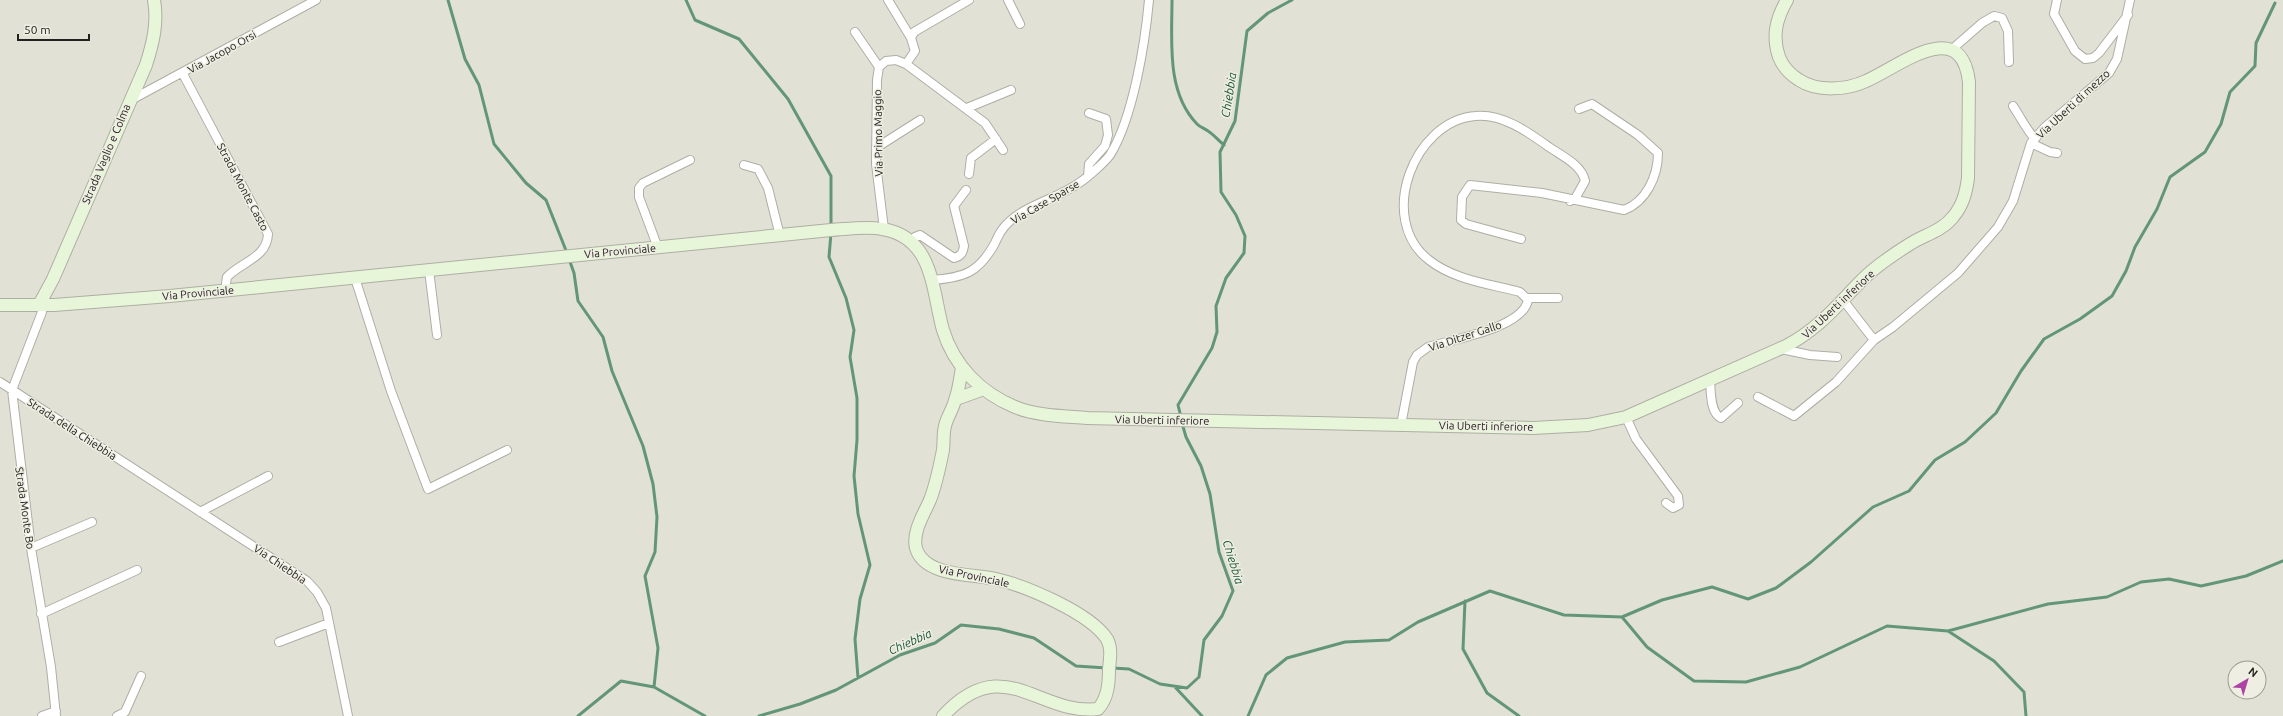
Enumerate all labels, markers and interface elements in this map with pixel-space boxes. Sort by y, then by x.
scale bar [18,16,89,42]
text: 50 m [24,23,51,36]
street label: Via Jacopo Orsi [186,28,258,76]
street label: Via Uberti di mezzo [2034,67,2112,141]
water label: Chiebbia [1219,71,1239,119]
street label: Via Primo Maggio [871,89,885,177]
street label: Strada Vaglio e Colma [79,102,133,206]
street label: Strada Monte Casto [215,141,271,233]
street label: Via Case Sparse [1009,178,1081,226]
street label: Via Provinciale [584,242,656,260]
street label: Via Uberti inferiore [1799,267,1877,341]
street label: Via Provinciale [162,284,234,302]
street label: Via Ditzer Gallo [1427,319,1503,353]
street label: Strada della Chiebbia [25,396,119,462]
street label: Via Uberti inferiore [1115,413,1209,427]
street label: Via Uberti inferiore [1439,419,1533,433]
street label: Strada Monte Bo [13,466,37,550]
water label: Chiebbia [1221,538,1247,586]
street label: Via Chiebbia [251,542,309,586]
street label: Via Provinciale [938,563,1010,589]
water label: Chiebbia [886,626,934,657]
north arrow [2227,660,2267,700]
text: N [2246,665,2260,679]

